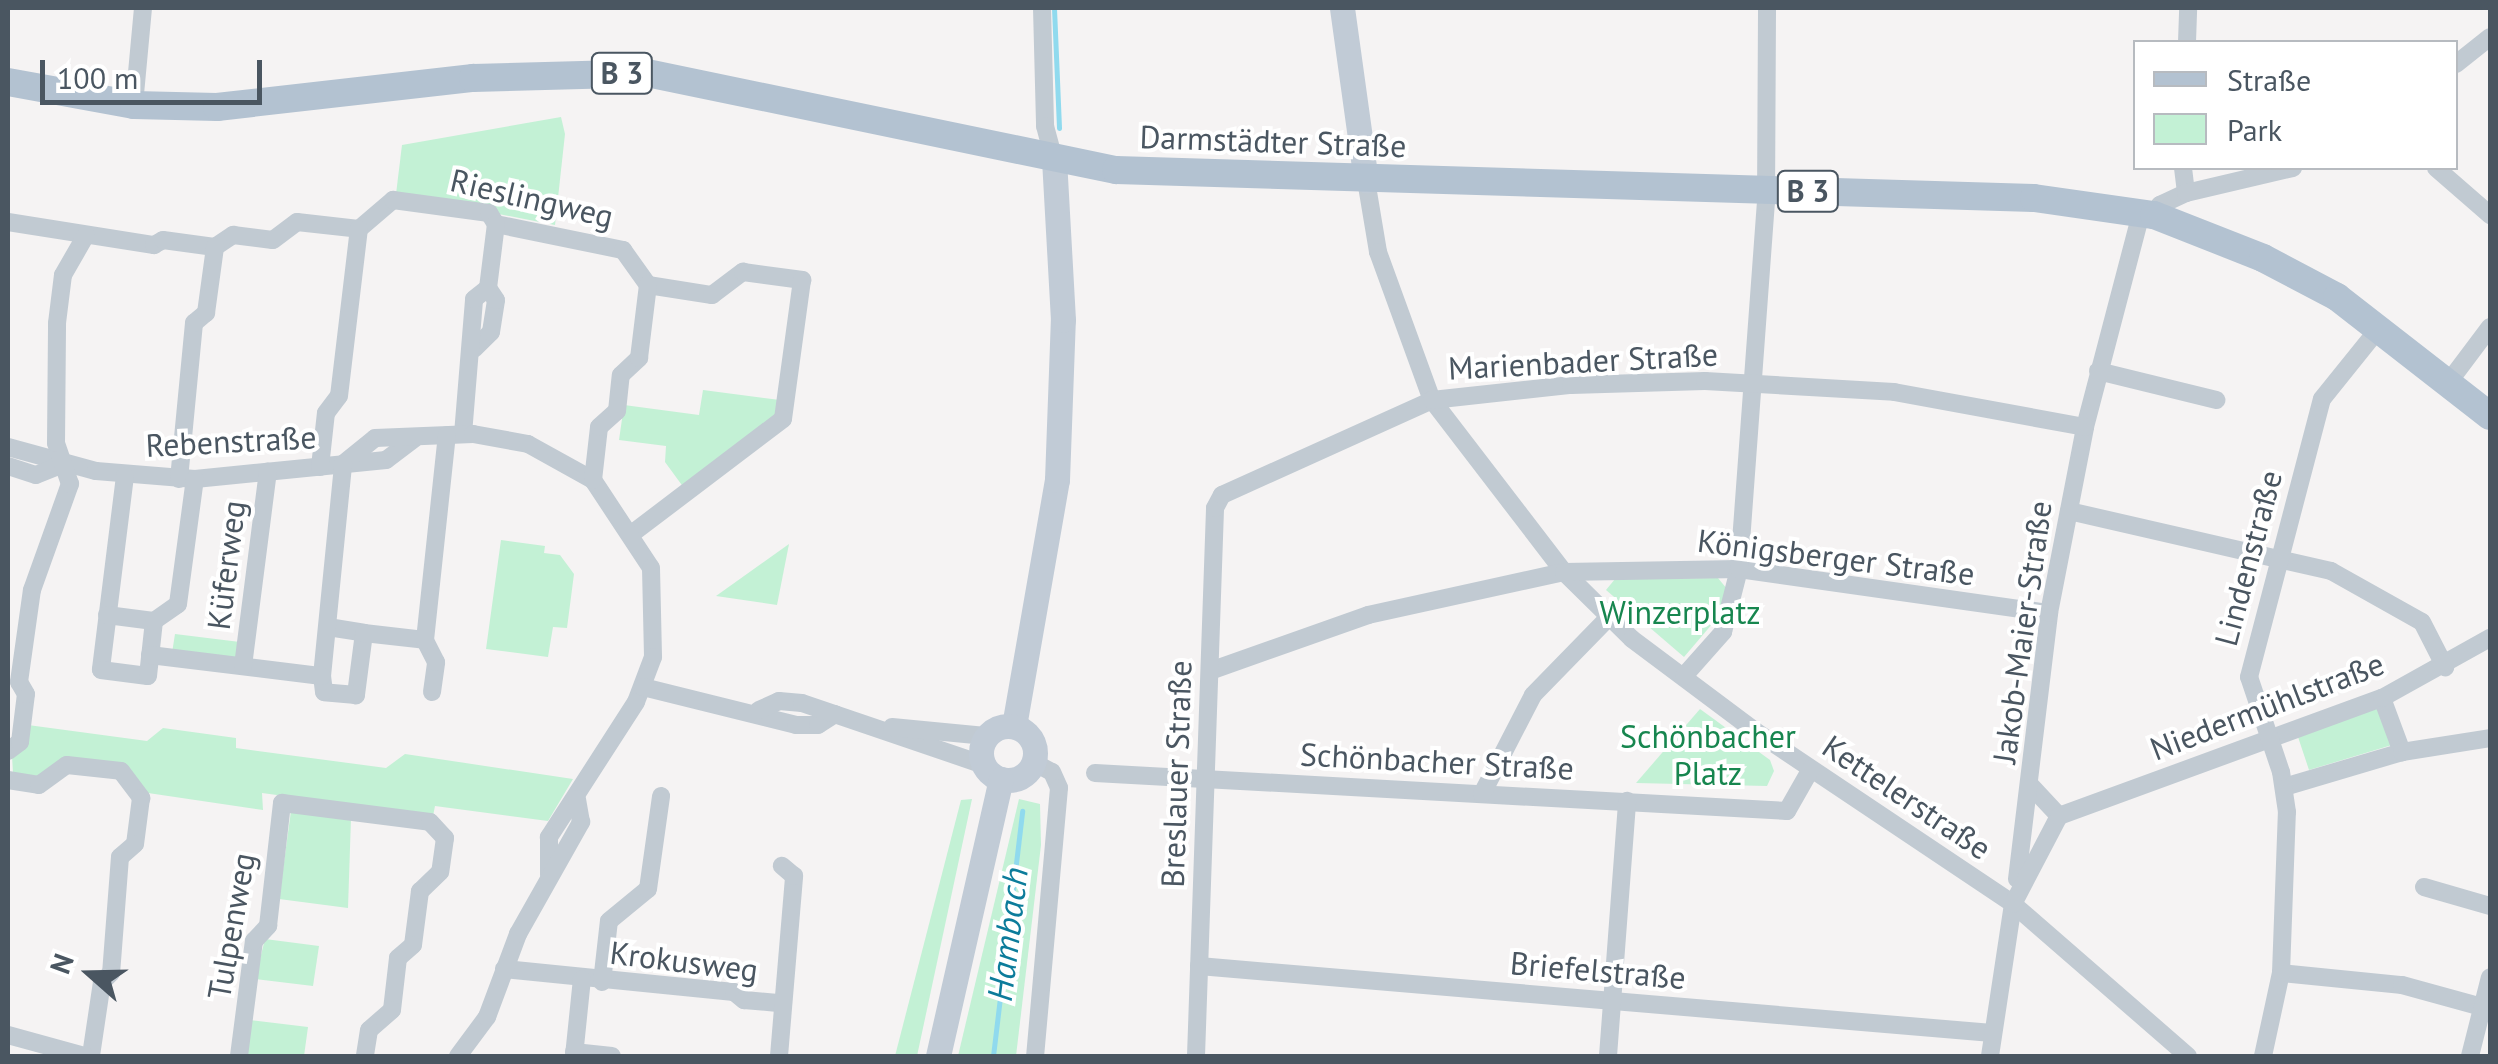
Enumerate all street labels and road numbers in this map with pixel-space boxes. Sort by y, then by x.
road number: B 3 [590,48,654,98]
street label: Darmstädter Straße [1139,117,1407,165]
street label: Rieslingweg [447,161,617,235]
road number: B 3 [1776,166,1840,216]
street label: Marienbader Straße [1447,335,1719,387]
street label: Rebenstraße [145,417,317,465]
street label: Lindenstraße [2206,466,2290,650]
street label: Küferweg [199,498,253,632]
street label: Jakob-Maier-Straße [1985,498,2059,766]
street label: Königsberger Straße [1695,521,1977,593]
street label: Niedermühlstraße [2145,644,2389,768]
street label: Breslauer Straße [1153,660,1199,888]
street label: Kettelerstraße [1816,727,1998,867]
street label: Schönbacher Straße [1299,735,1575,787]
street label: Tulpenweg [199,850,263,1002]
street label: Krokusweg [608,933,760,989]
street label: Briefelstraße [1509,943,1687,997]

